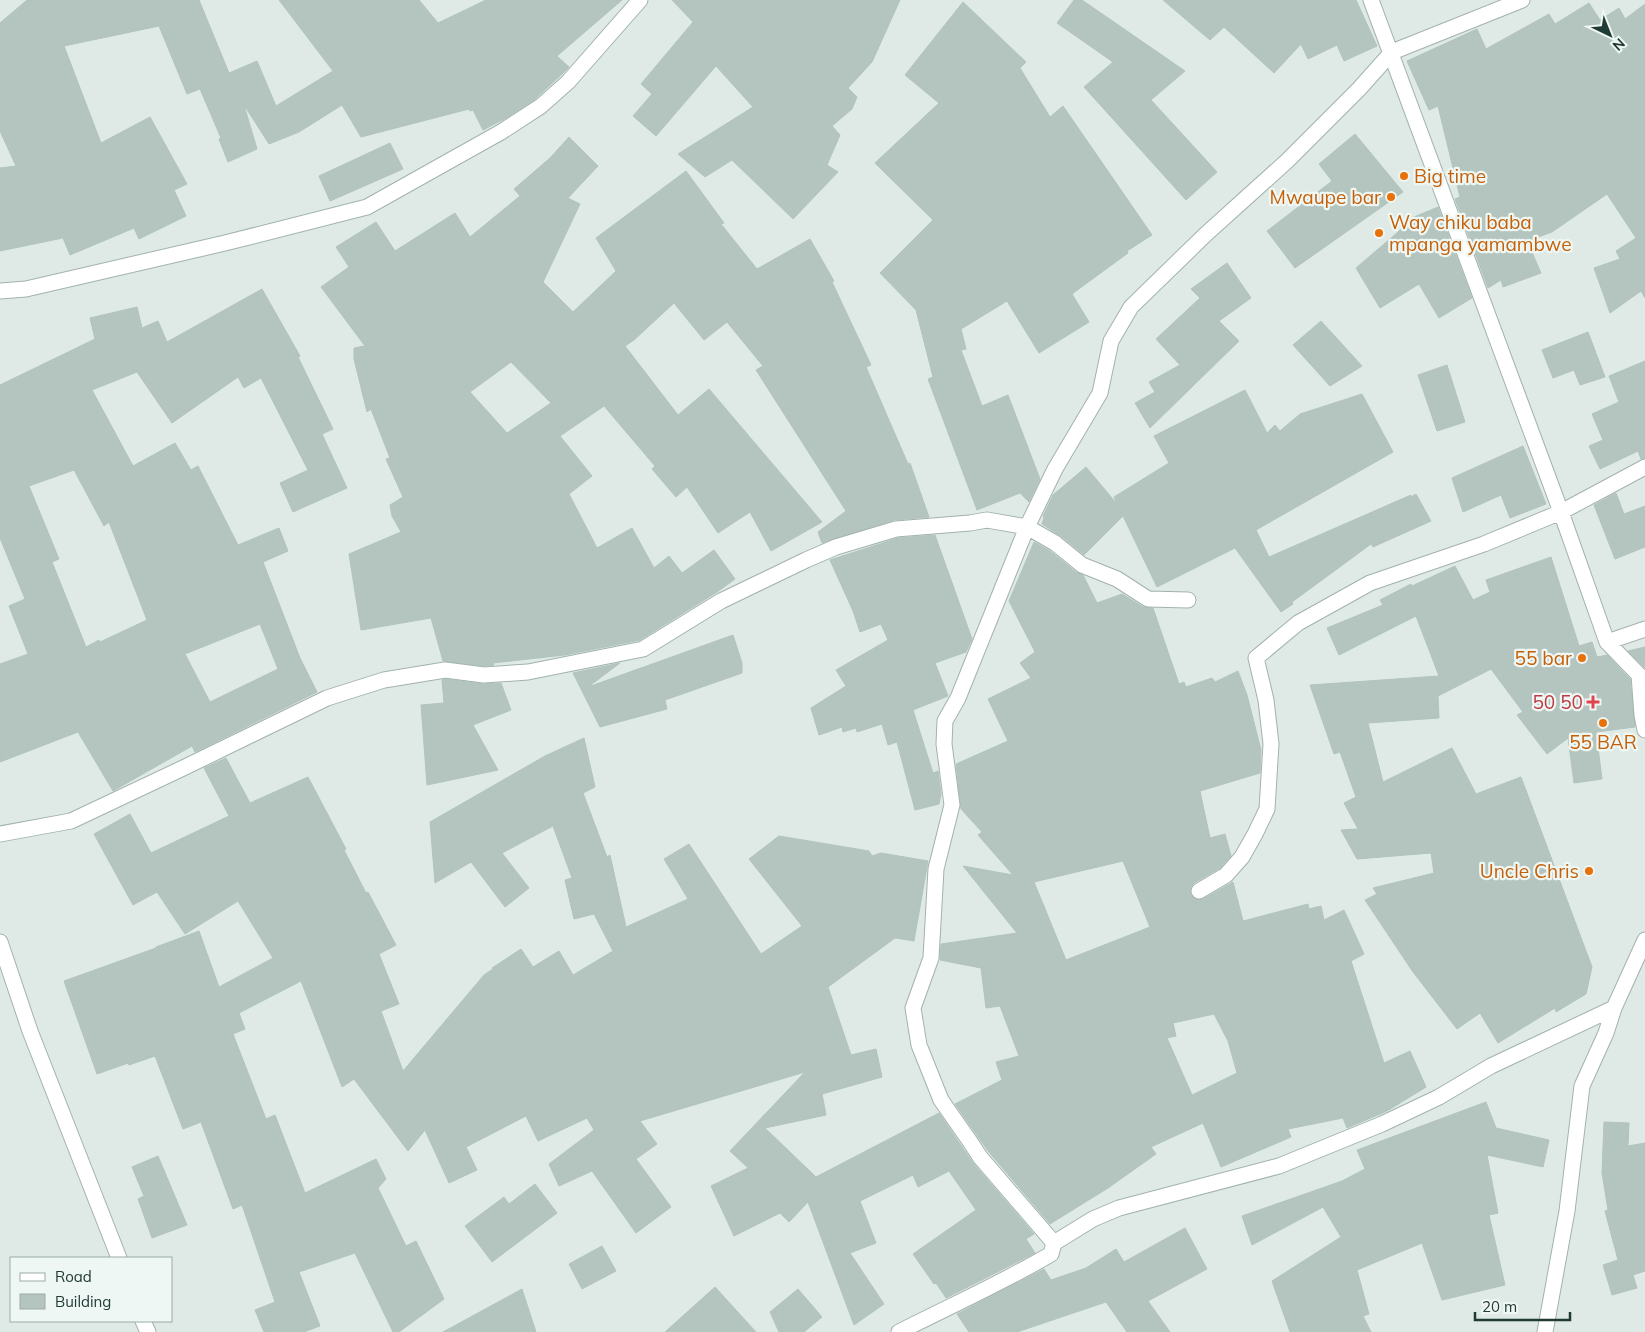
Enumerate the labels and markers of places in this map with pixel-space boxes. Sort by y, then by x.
place label: Big time [1414,164,1486,188]
marker: Big time [1398,170,1410,182]
place label: Mwaupe bar [1270,185,1381,209]
marker: Mwaupe bar [1385,191,1397,203]
place label: Way chiku baba mpanga yamambwe [1389,210,1571,256]
marker: Way chiku baba mpanga yamambwe [1373,227,1385,239]
place label: 55 bar [1515,646,1572,670]
marker: 55 bar [1576,652,1588,664]
place label: 50 50 [1532,690,1583,714]
marker: 50 50 [1587,696,1599,708]
marker: 55 BAR [1597,717,1609,729]
place label: 55 BAR [1569,730,1637,754]
place label: Uncle Chris [1480,859,1579,883]
marker: Uncle Chris [1583,865,1595,877]

